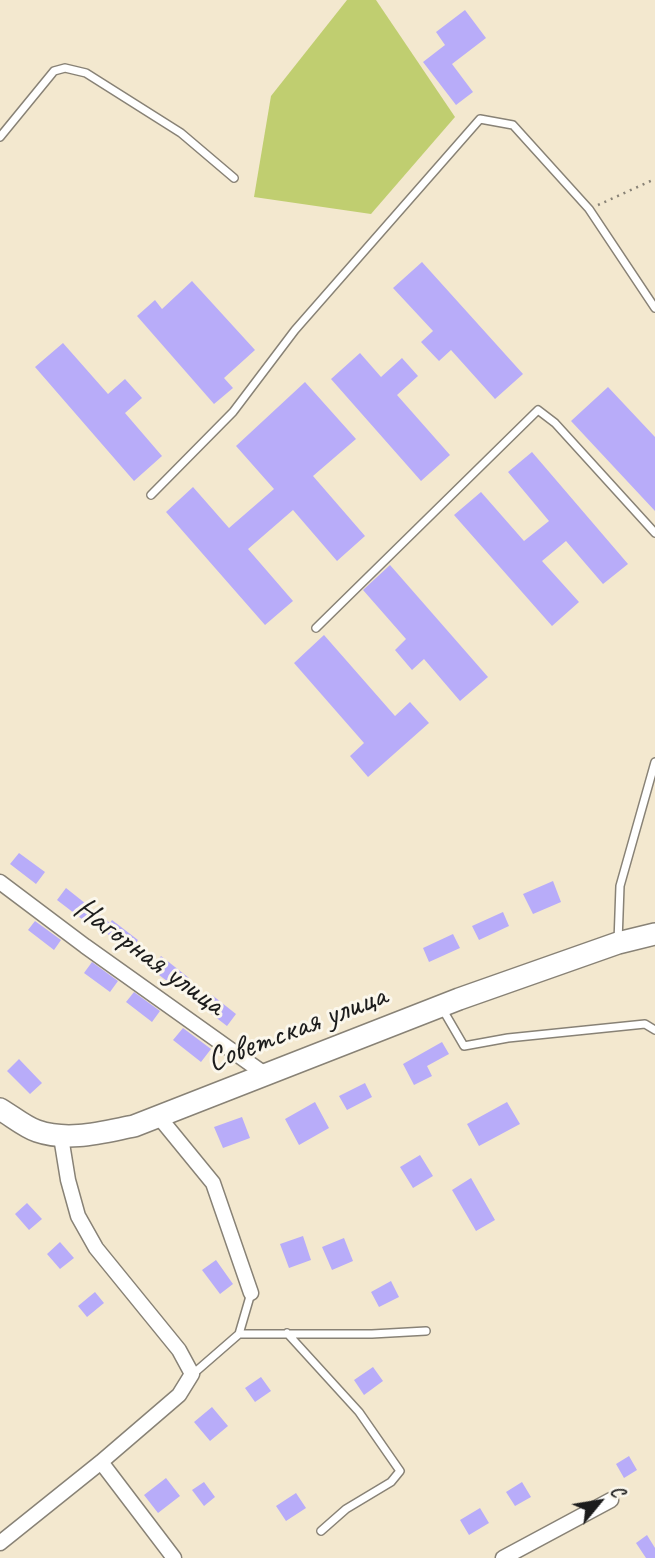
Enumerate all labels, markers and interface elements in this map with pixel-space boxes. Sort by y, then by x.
street label: Нагорная улица [66,889,232,1025]
street label: Советская улица [202,977,392,1081]
north arrow [564,1467,634,1537]
text: С [604,1481,630,1502]

